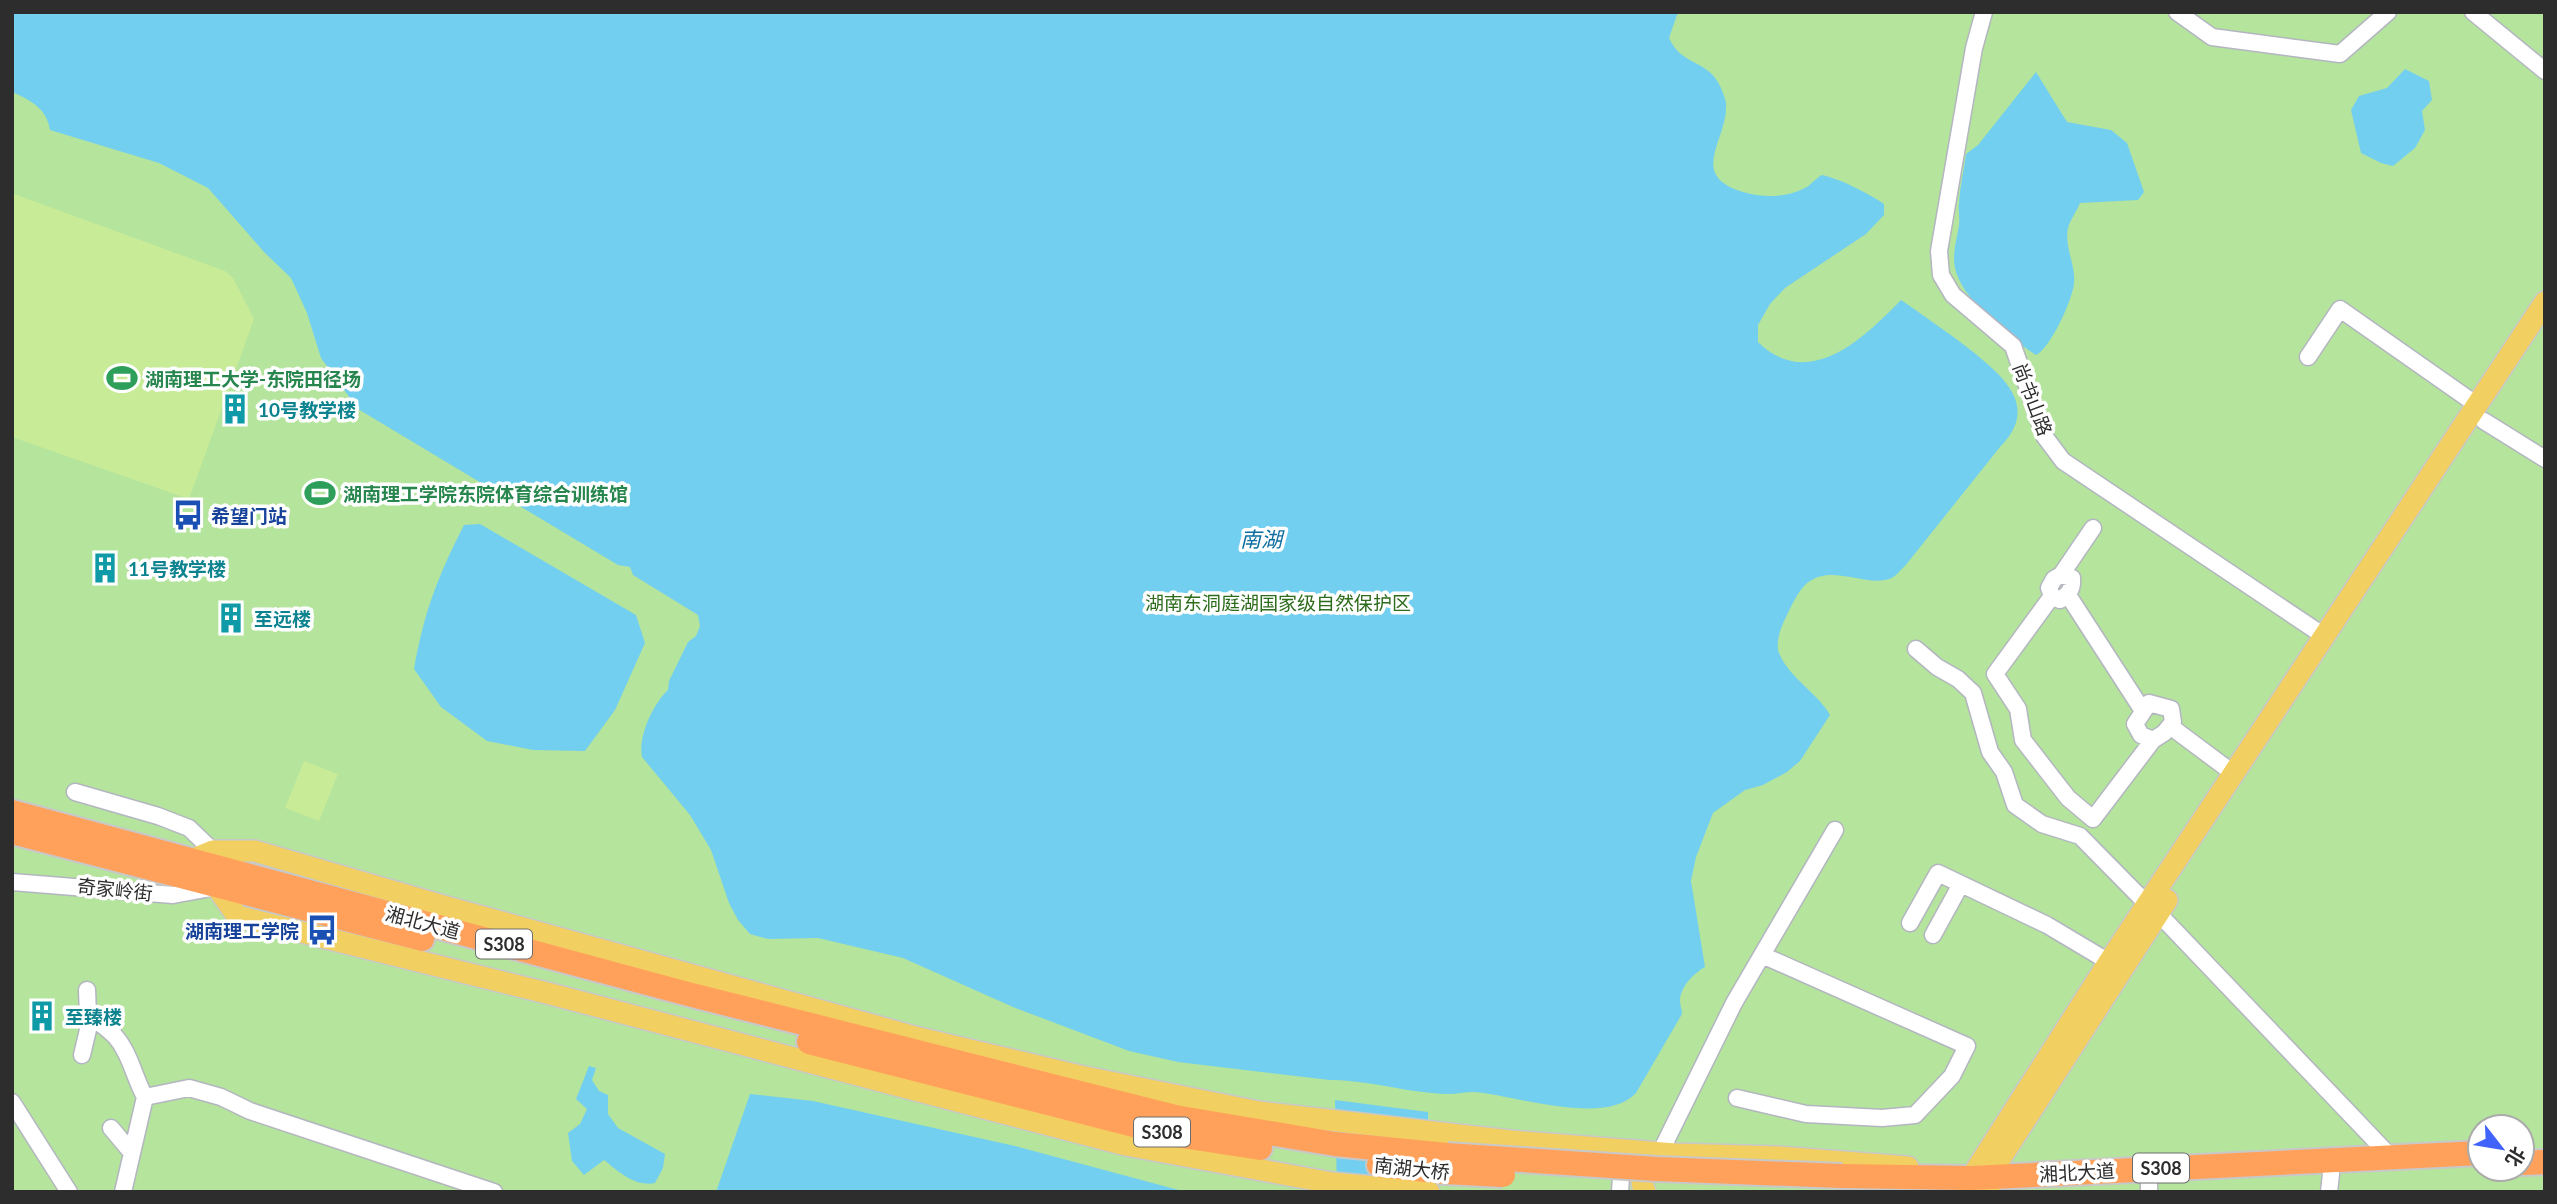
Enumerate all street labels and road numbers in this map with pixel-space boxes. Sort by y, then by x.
street label: 尚书山路 [2009,359,2057,439]
street label: 奇家岭街 [76,874,154,904]
street label: 湘北大道 [383,901,463,943]
road number: S308 [476,930,532,959]
road number: S308 [1134,1118,1190,1147]
street label: 南湖大桥 [1373,1153,1451,1183]
road number: S308 [2133,1154,2189,1182]
street label: 湘北大道 [2038,1159,2116,1185]

